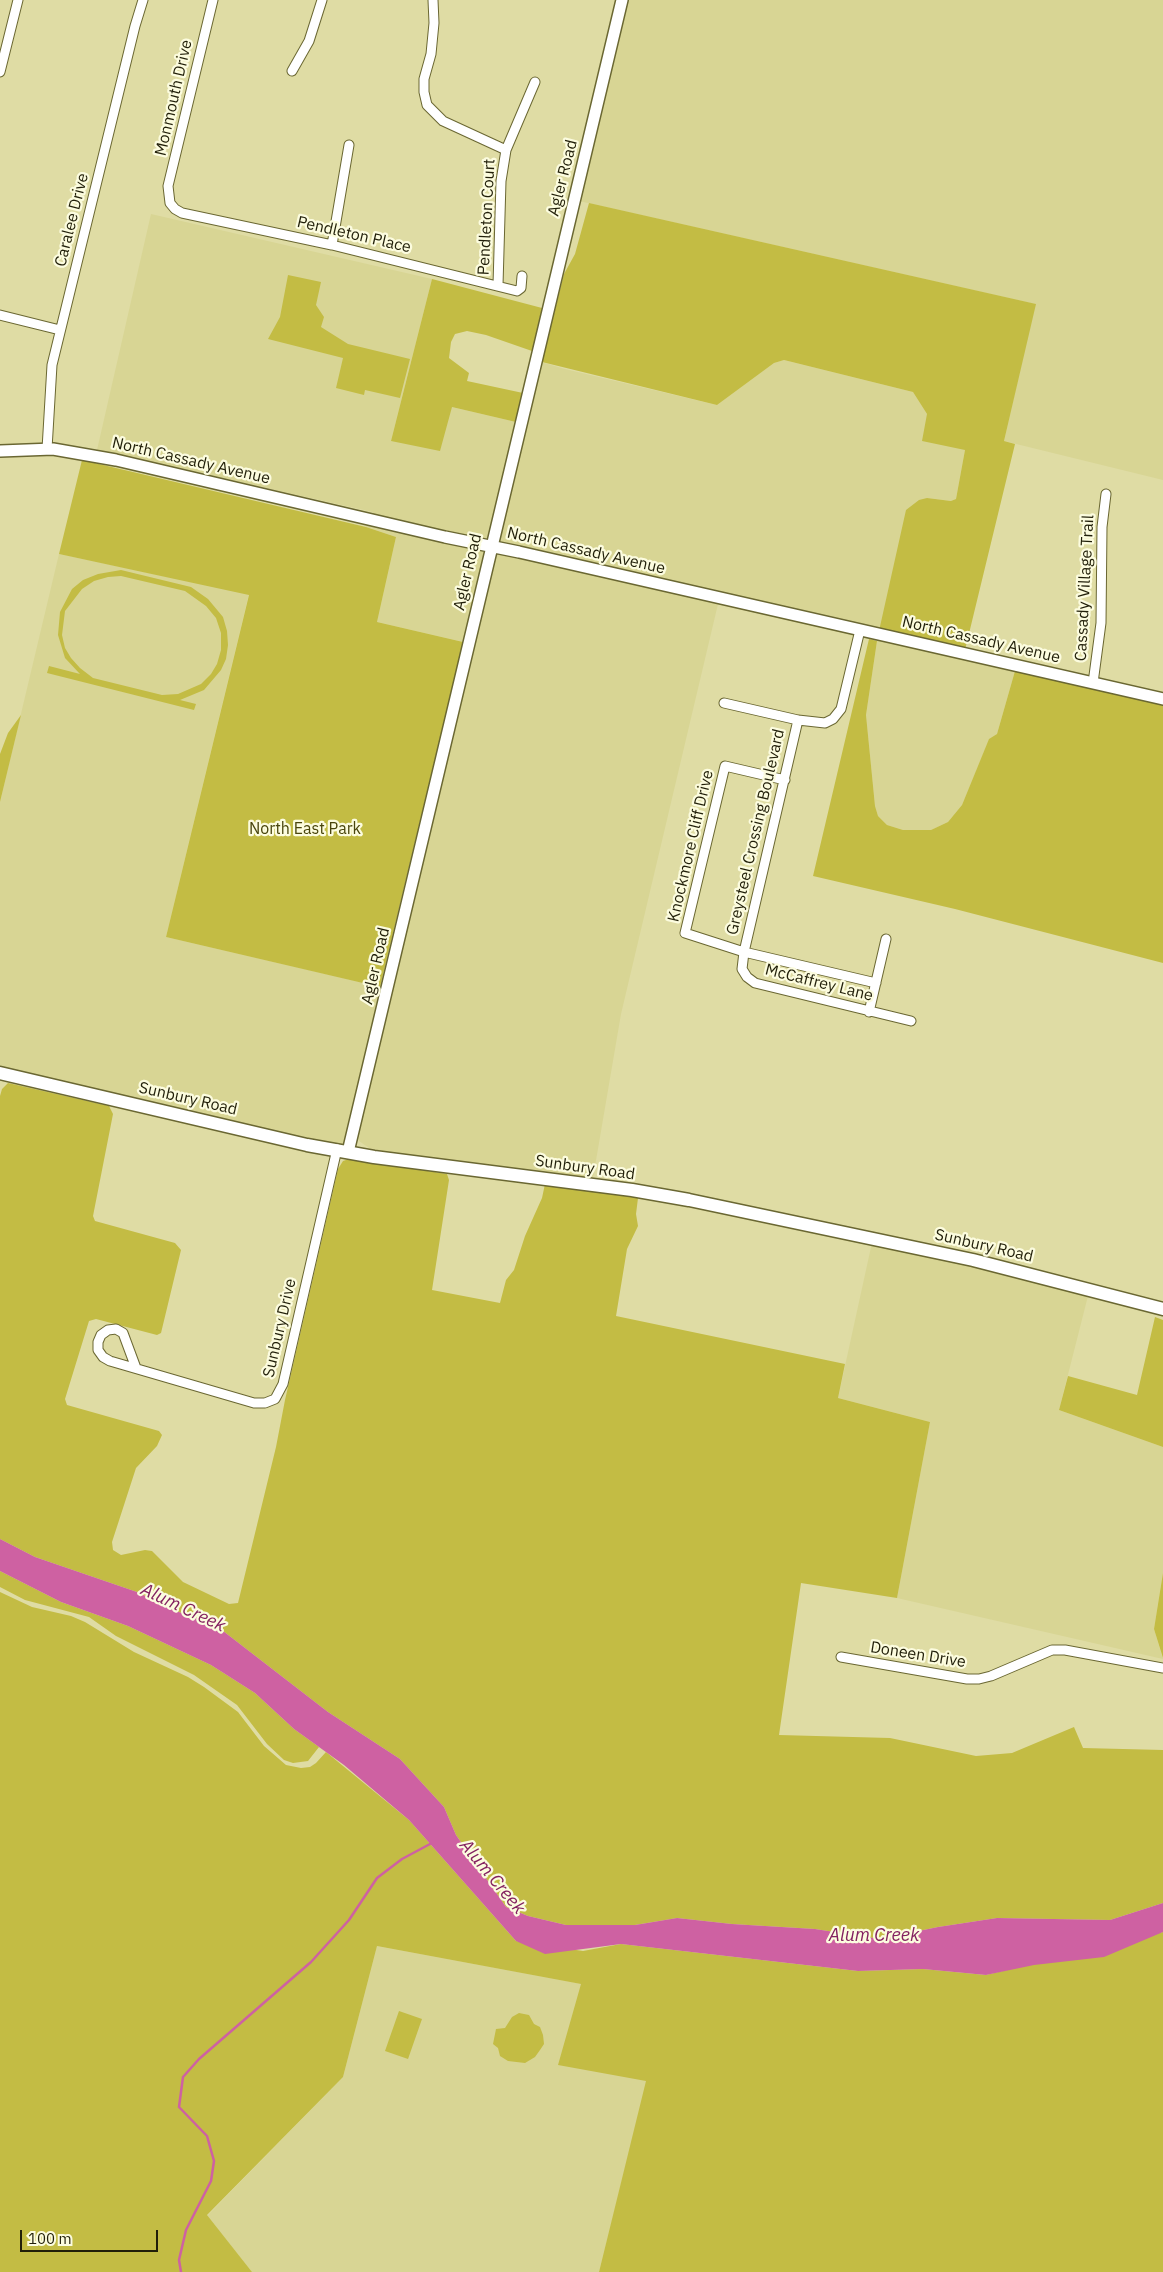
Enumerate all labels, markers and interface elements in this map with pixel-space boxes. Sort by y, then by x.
street label: Monmouth Drive [151,38,197,158]
street label: Agler Road [544,138,582,218]
street label: Pendleton Court [474,158,500,276]
street label: Caralee Drive [51,171,93,269]
street label: Pendleton Place [295,213,413,257]
street label: North Cassady Avenue [110,433,272,489]
street label: Cassady Village Trail [1072,514,1098,662]
street label: North Cassady Avenue [505,523,667,579]
street label: Agler Road [450,532,486,612]
street label: North Cassady Avenue [900,612,1062,668]
street label: Greysteel Crossing Boulevard [723,727,789,937]
street label: Knockmore Cliff Drive [664,768,718,924]
park label: North East Park [249,819,361,839]
street label: Agler Road [358,926,394,1006]
street label: McCaffrey Lane [763,960,875,1006]
street label: Sunbury Road [137,1078,239,1120]
street label: Sunbury Road [534,1152,636,1184]
street label: Sunbury Road [933,1225,1035,1267]
street label: Sunbury Drive [259,1277,301,1379]
water label: Alum Creek [137,1579,229,1637]
street label: Doneen Drive [869,1638,967,1672]
water label: Alum Creek [455,1835,529,1919]
water label: Alum Creek [829,1925,919,1947]
scale bar [22,2220,160,2252]
text: 100 m [28,2229,72,2248]

